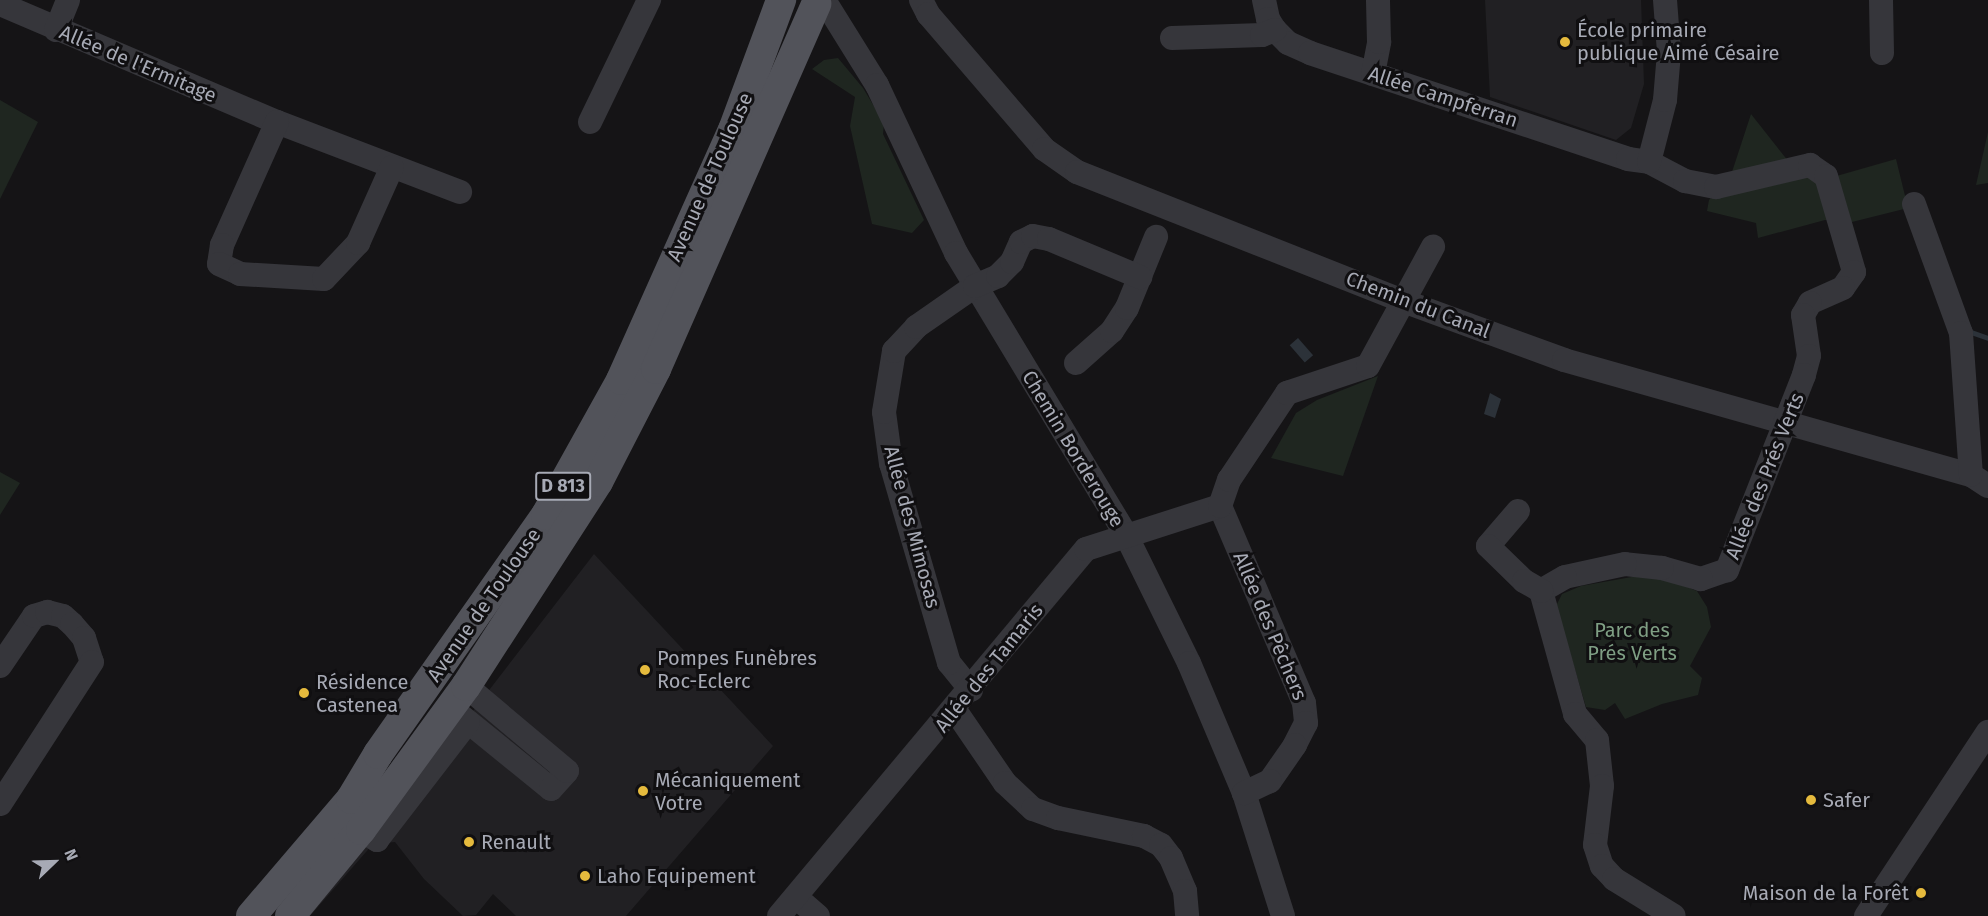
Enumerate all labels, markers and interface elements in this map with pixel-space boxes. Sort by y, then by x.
place label: École primaire publique Aimé Césaire [1577,19,1780,66]
street label: Allée de l'Ermitage [56,20,220,108]
marker: École primaire publique Aimé Césaire [1558,35,1572,49]
street label: Allée Campferran [1365,62,1521,132]
street label: Avenue de Toulouse [662,89,758,265]
street label: Chemin du Canal [1343,266,1493,344]
street label: Chemin Borderouge [1017,366,1129,532]
street label: Allée des Prés Verts [1721,389,1809,563]
street label: Allée des Mimosas [879,443,945,611]
road number: D 813 [534,471,592,501]
street label: Avenue de Toulouse [422,524,546,686]
street label: Allée des Pêchers [1228,548,1312,704]
street label: Allée des Tamaris [930,599,1048,737]
park label: Parc des Prés Verts [1587,618,1677,665]
place label: Pompes Funèbres Roc-Eclerc [657,646,817,693]
marker: Pompes Funèbres Roc-Eclerc [638,663,652,677]
place label: Résidence Castenea [316,670,408,717]
marker: Résidence Castenea [297,686,311,700]
place label: Mécaniquement Votre [655,768,801,815]
marker: Mécaniquement Votre [636,784,650,798]
place label: Safer [1823,788,1870,812]
marker: Safer [1804,793,1818,807]
place label: Renault [481,830,551,854]
north arrow [24,832,84,892]
marker: Renault [462,835,476,849]
text: N [60,846,82,863]
place label: Laho Equipement [597,864,756,888]
marker: Laho Equipement [578,869,592,883]
place label: Maison de la Forêt [1743,881,1909,905]
marker: Maison de la Forêt [1914,886,1928,900]

